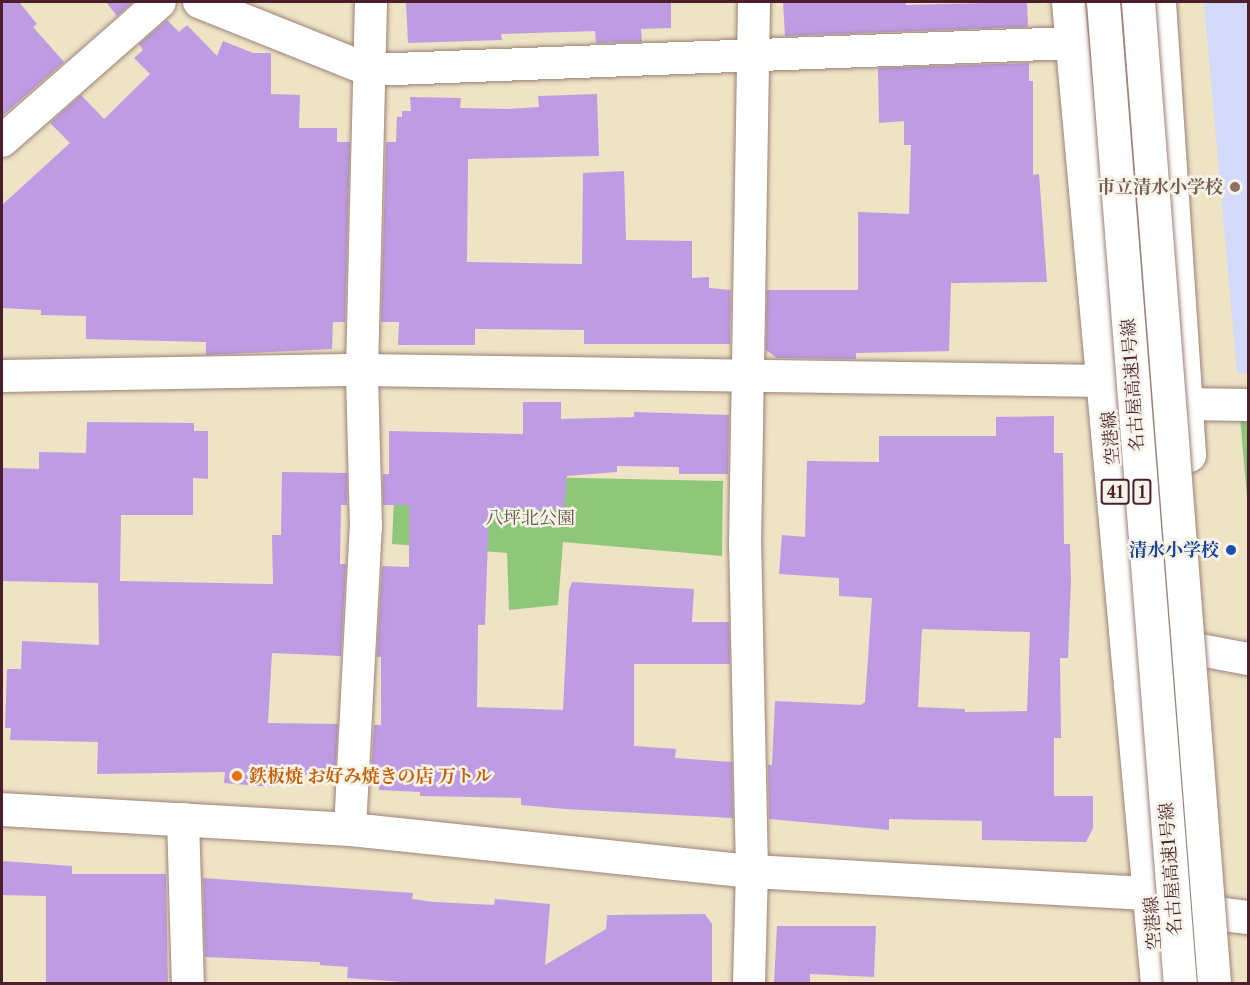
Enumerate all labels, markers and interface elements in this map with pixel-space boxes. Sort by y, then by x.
place label: 市立清水小学校 [1097,176,1223,198]
marker: 市立清水小学校 [1228,180,1242,194]
street label: 名古屋高速1号線 [1118,318,1148,452]
street label: 空港線 [1098,410,1124,466]
road number: 41 [1100,479,1130,505]
road number: 1 [1132,479,1152,505]
park label: 八坪北公園 [485,507,575,529]
place label: 清水小学校 [1129,539,1219,561]
marker: 清水小学校 [1224,543,1238,557]
place label: 鉄板焼 お好み焼きの店 万トル [249,765,492,787]
marker: 鉄板焼 お好み焼きの店 万トル [230,769,244,783]
street label: 名古屋高速1号線 [1156,802,1186,936]
street label: 空港線 [1140,895,1166,951]

